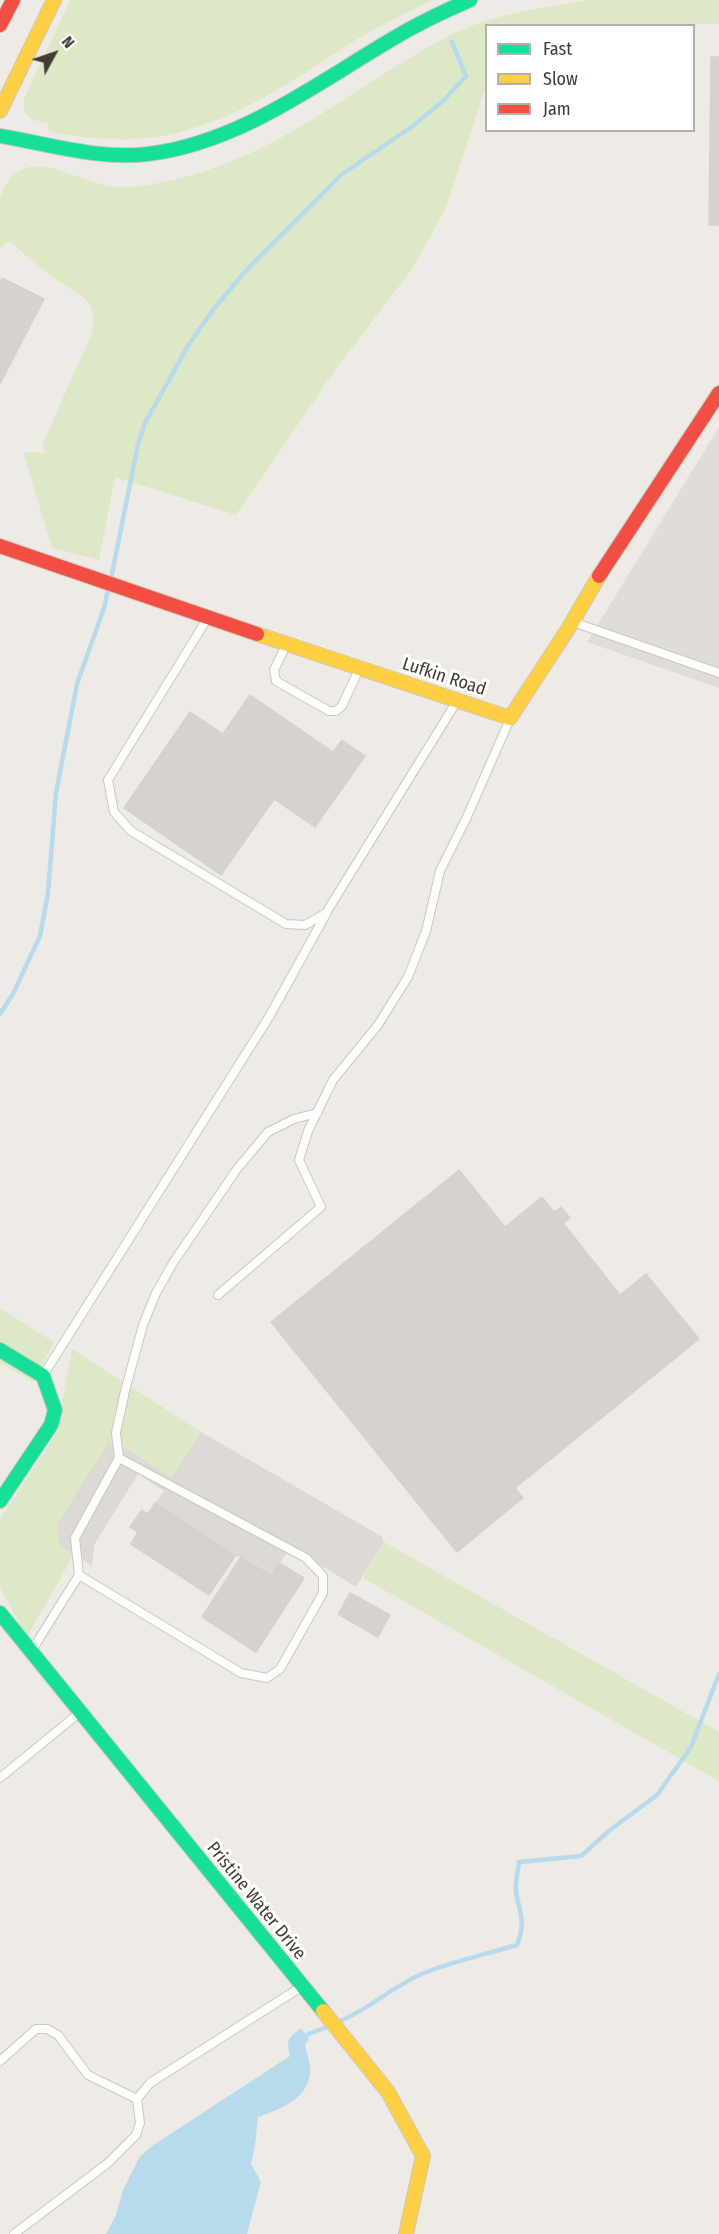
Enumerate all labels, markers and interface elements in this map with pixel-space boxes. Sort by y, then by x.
north arrow [24,24,84,84]
legend [485,24,695,132]
text: N [58,32,79,52]
text: Fast [543,38,572,60]
text: Slow [543,68,578,90]
text: Jam [543,98,571,120]
street label: Lufkin Road [399,653,489,701]
street label: Pristine Water Drive [202,1838,310,1964]

